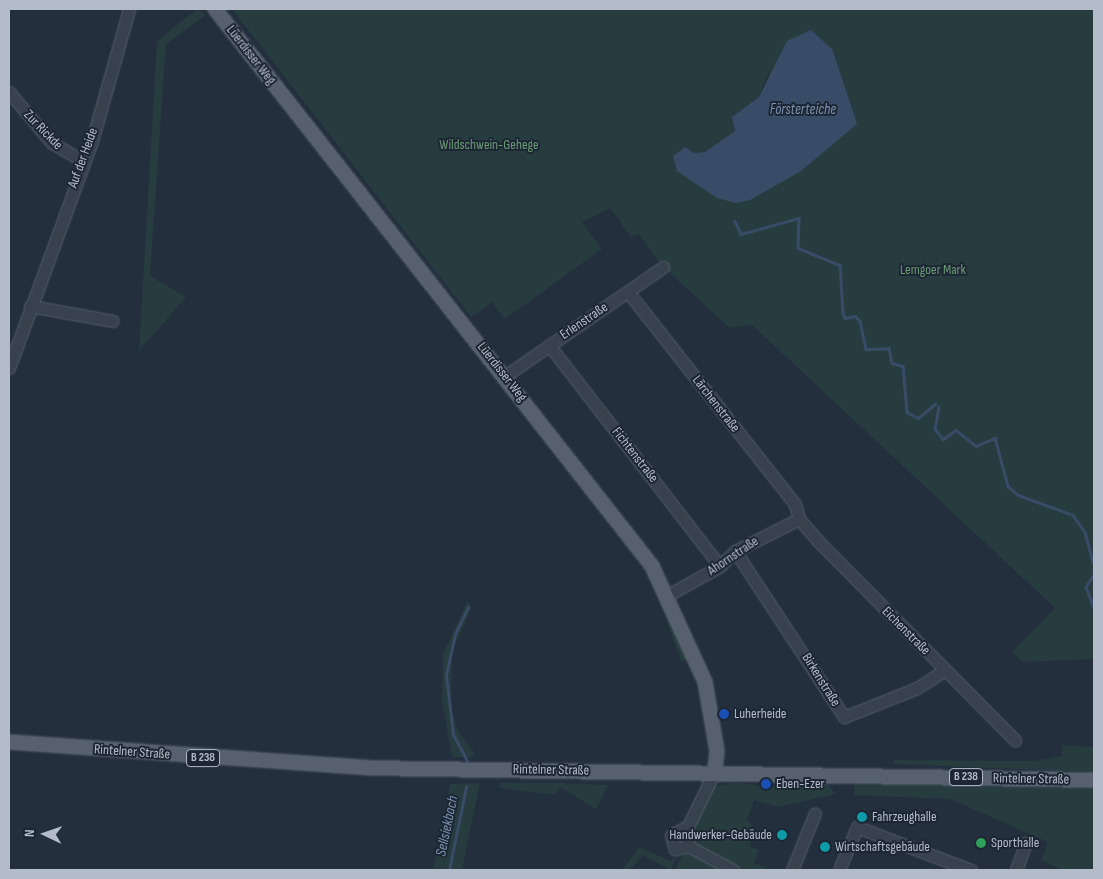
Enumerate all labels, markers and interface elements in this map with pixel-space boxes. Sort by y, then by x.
street label: Lüerdisser Weg [223,22,279,88]
water label: Försterteiche [770,101,836,119]
street label: Zur Rickde [20,107,66,153]
street label: Auf der Heide [64,126,102,190]
park label: Wildschwein-Gehege [439,137,539,153]
park label: Lemgoer Mark [900,262,966,278]
street label: Erlenstraße [557,299,611,343]
street label: Lüerdisser Weg [474,339,530,405]
street label: Lärchenstraße [689,372,743,436]
street label: Fichtenstraße [608,424,662,486]
street label: Ahornstraße [704,533,762,579]
street label: Eichenstraße [878,603,934,659]
street label: Birkenstraße [798,650,844,710]
place label: Luherheide [734,706,786,722]
marker: Luherheide [718,708,730,720]
street label: Rintelner Straße [93,741,171,763]
road number: B 238 [186,748,220,768]
street label: Rintelner Straße [513,761,589,779]
road number: B 238 [948,768,984,786]
street label: Rintelner Straße [993,770,1069,788]
place label: Eben-Ezer [776,776,825,792]
marker: Eben-Ezer [760,778,772,790]
water label: Sellsiekbach [432,794,462,858]
north arrow [20,809,70,859]
place label: Fahrzeughalle [872,809,937,825]
marker: Fahrzeughalle [856,811,868,823]
place label: Handwerker-Gebäude [669,827,772,843]
text: N [21,829,38,837]
marker: Handwerker-Gebäude [776,829,788,841]
place label: Sporthalle [991,835,1039,851]
marker: Sporthalle [975,837,987,849]
place label: Wirtschaftsgebäude [835,839,930,855]
marker: Wirtschaftsgebäude [819,841,831,853]

